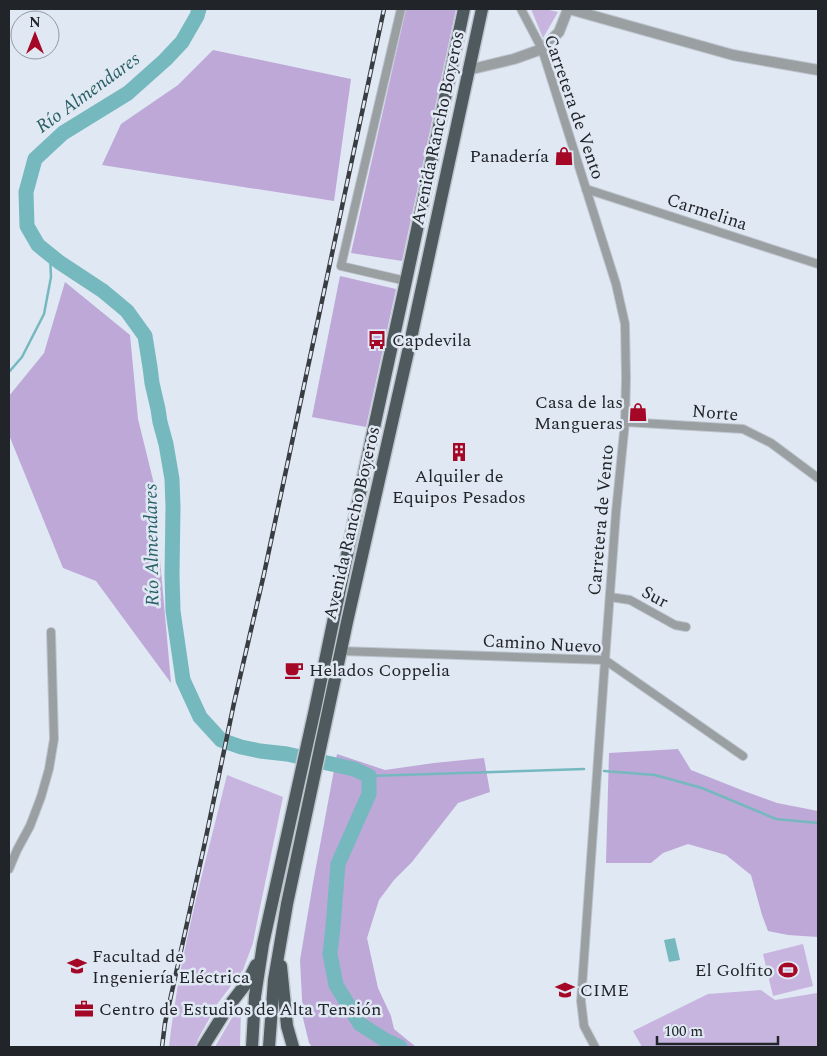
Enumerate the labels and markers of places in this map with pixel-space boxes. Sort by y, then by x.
place label: Panadería [470,143,549,170]
shop icon: Panadería [553,145,575,167]
place label: Capdevila [392,327,472,354]
bus stop icon: Capdevila [366,329,388,351]
place label: Casa de las Mangueras [534,389,623,437]
shop icon: Casa de las Mangueras [627,401,649,423]
building icon: Alquiler de Equipos Pesados [448,441,470,463]
place label: Alquiler de Equipos Pesados [392,463,526,511]
place label: Helados Coppelia [309,657,450,684]
cafe icon: Helados Coppelia [283,659,305,681]
place label: Facultad de Ingeniería Eléctrica [92,943,250,991]
school or university icon: Facultad de Ingeniería Eléctrica [66,955,88,977]
place label: El Golfito [695,957,773,984]
sports icon: El Golfito [777,959,799,981]
place label: CIME [580,977,629,1004]
school or university icon: CIME [554,979,576,1001]
place label: Centro de Estudios de Alta Tensión [99,996,382,1023]
office icon: Centro de Estudios de Alta Tensión [73,998,95,1020]

